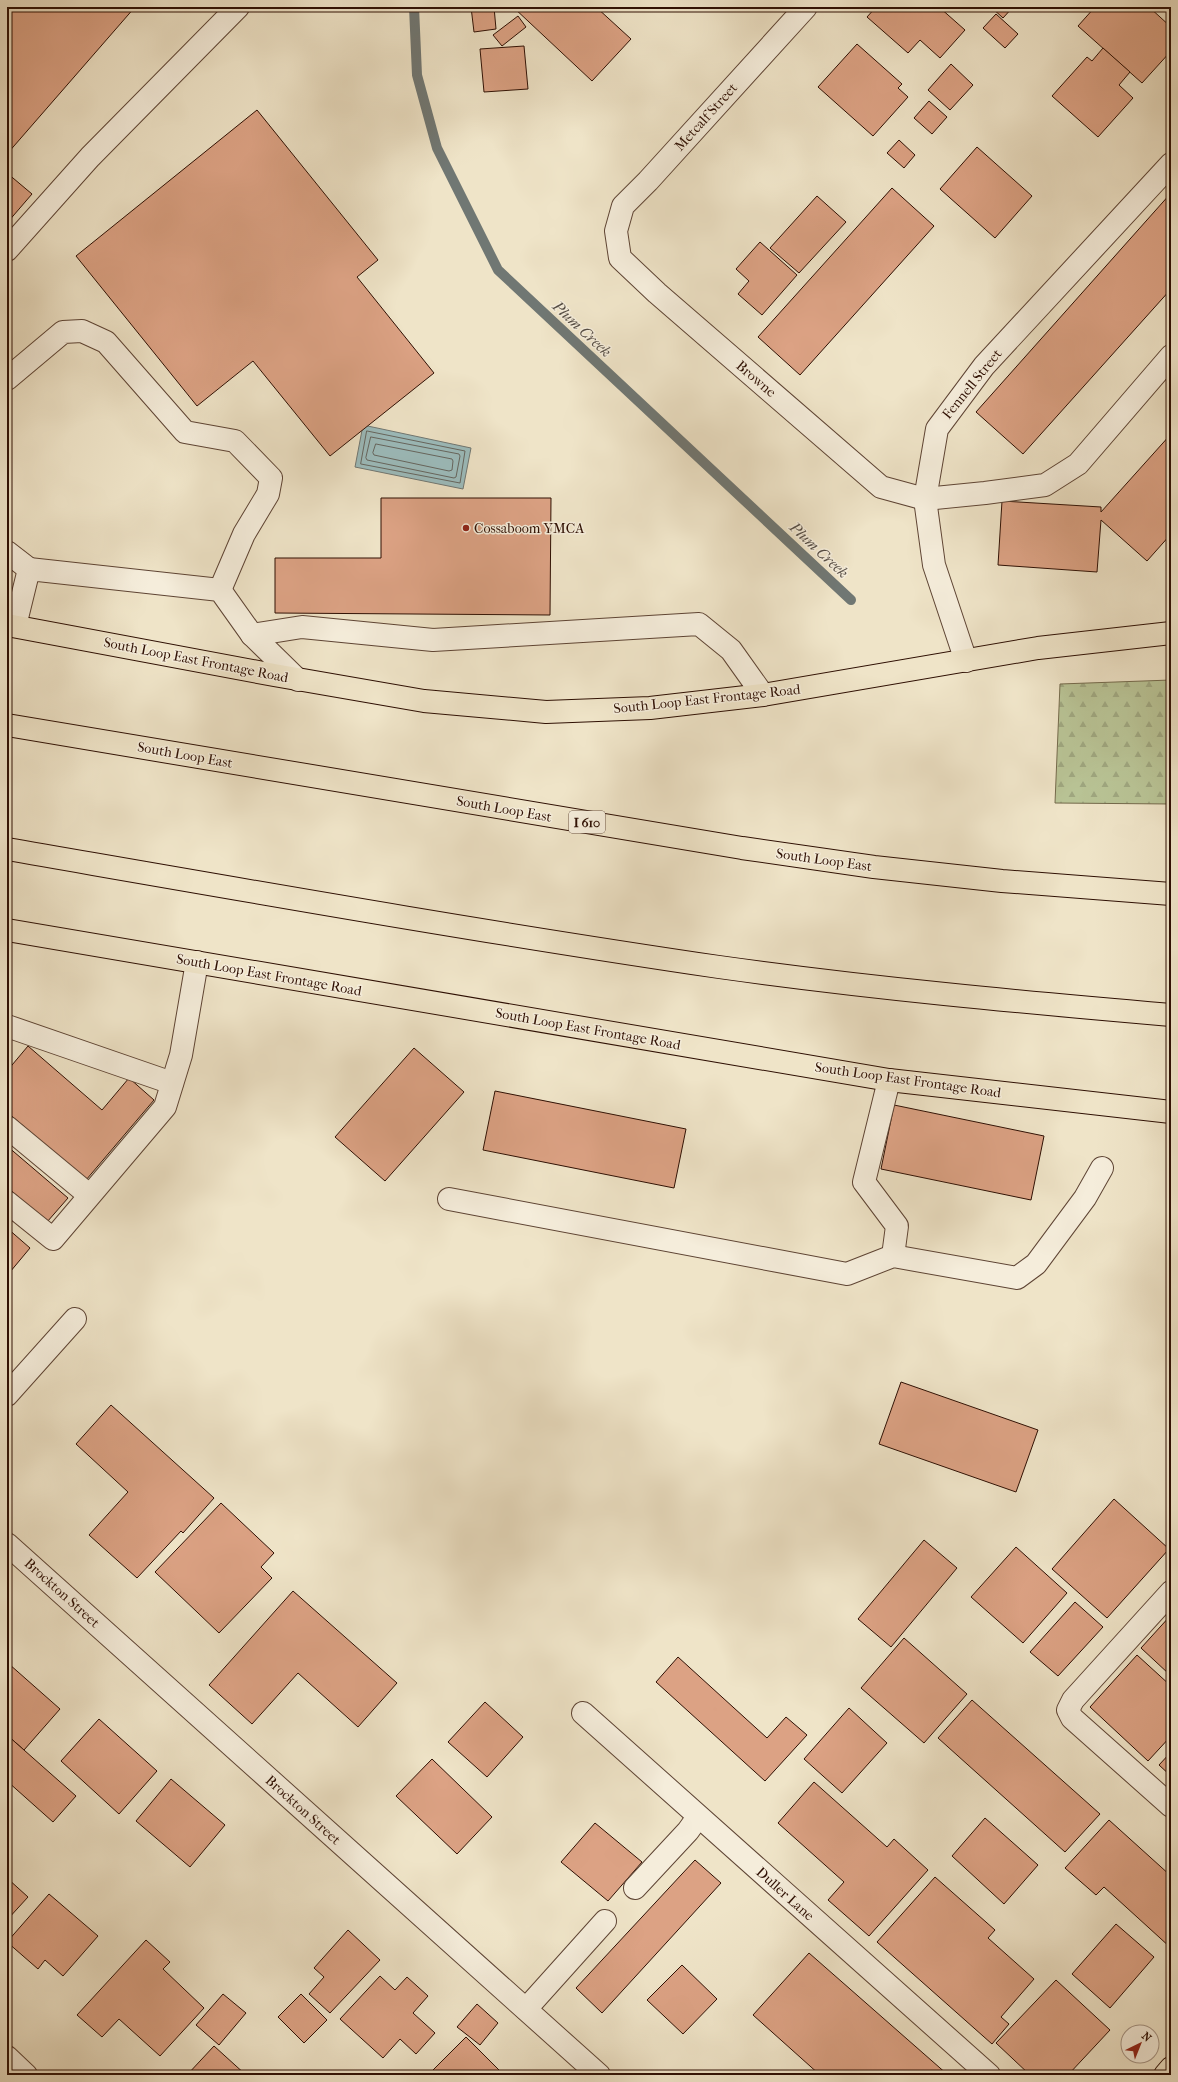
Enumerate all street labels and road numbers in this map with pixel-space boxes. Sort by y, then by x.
street label: Metcalf Street [671,79,741,155]
street label: Fennell Street [939,346,1005,422]
street label: Browne [733,357,779,401]
street label: South Loop East Frontage Road [102,634,290,686]
street label: South Loop East Frontage Road [613,681,802,717]
street label: South Loop East [136,738,234,772]
street label: South Loop East [455,792,553,826]
road number: I 610 [569,811,605,833]
street label: South Loop East [775,845,873,875]
street label: South Loop East Frontage Road [175,950,363,1000]
street label: South Loop East Frontage Road [494,1004,682,1054]
street label: South Loop East Frontage Road [814,1059,1003,1102]
street label: Brockton Street [21,1555,103,1631]
street label: Brockton Street [262,1772,344,1848]
street label: Duller Lane [753,1864,818,1924]

